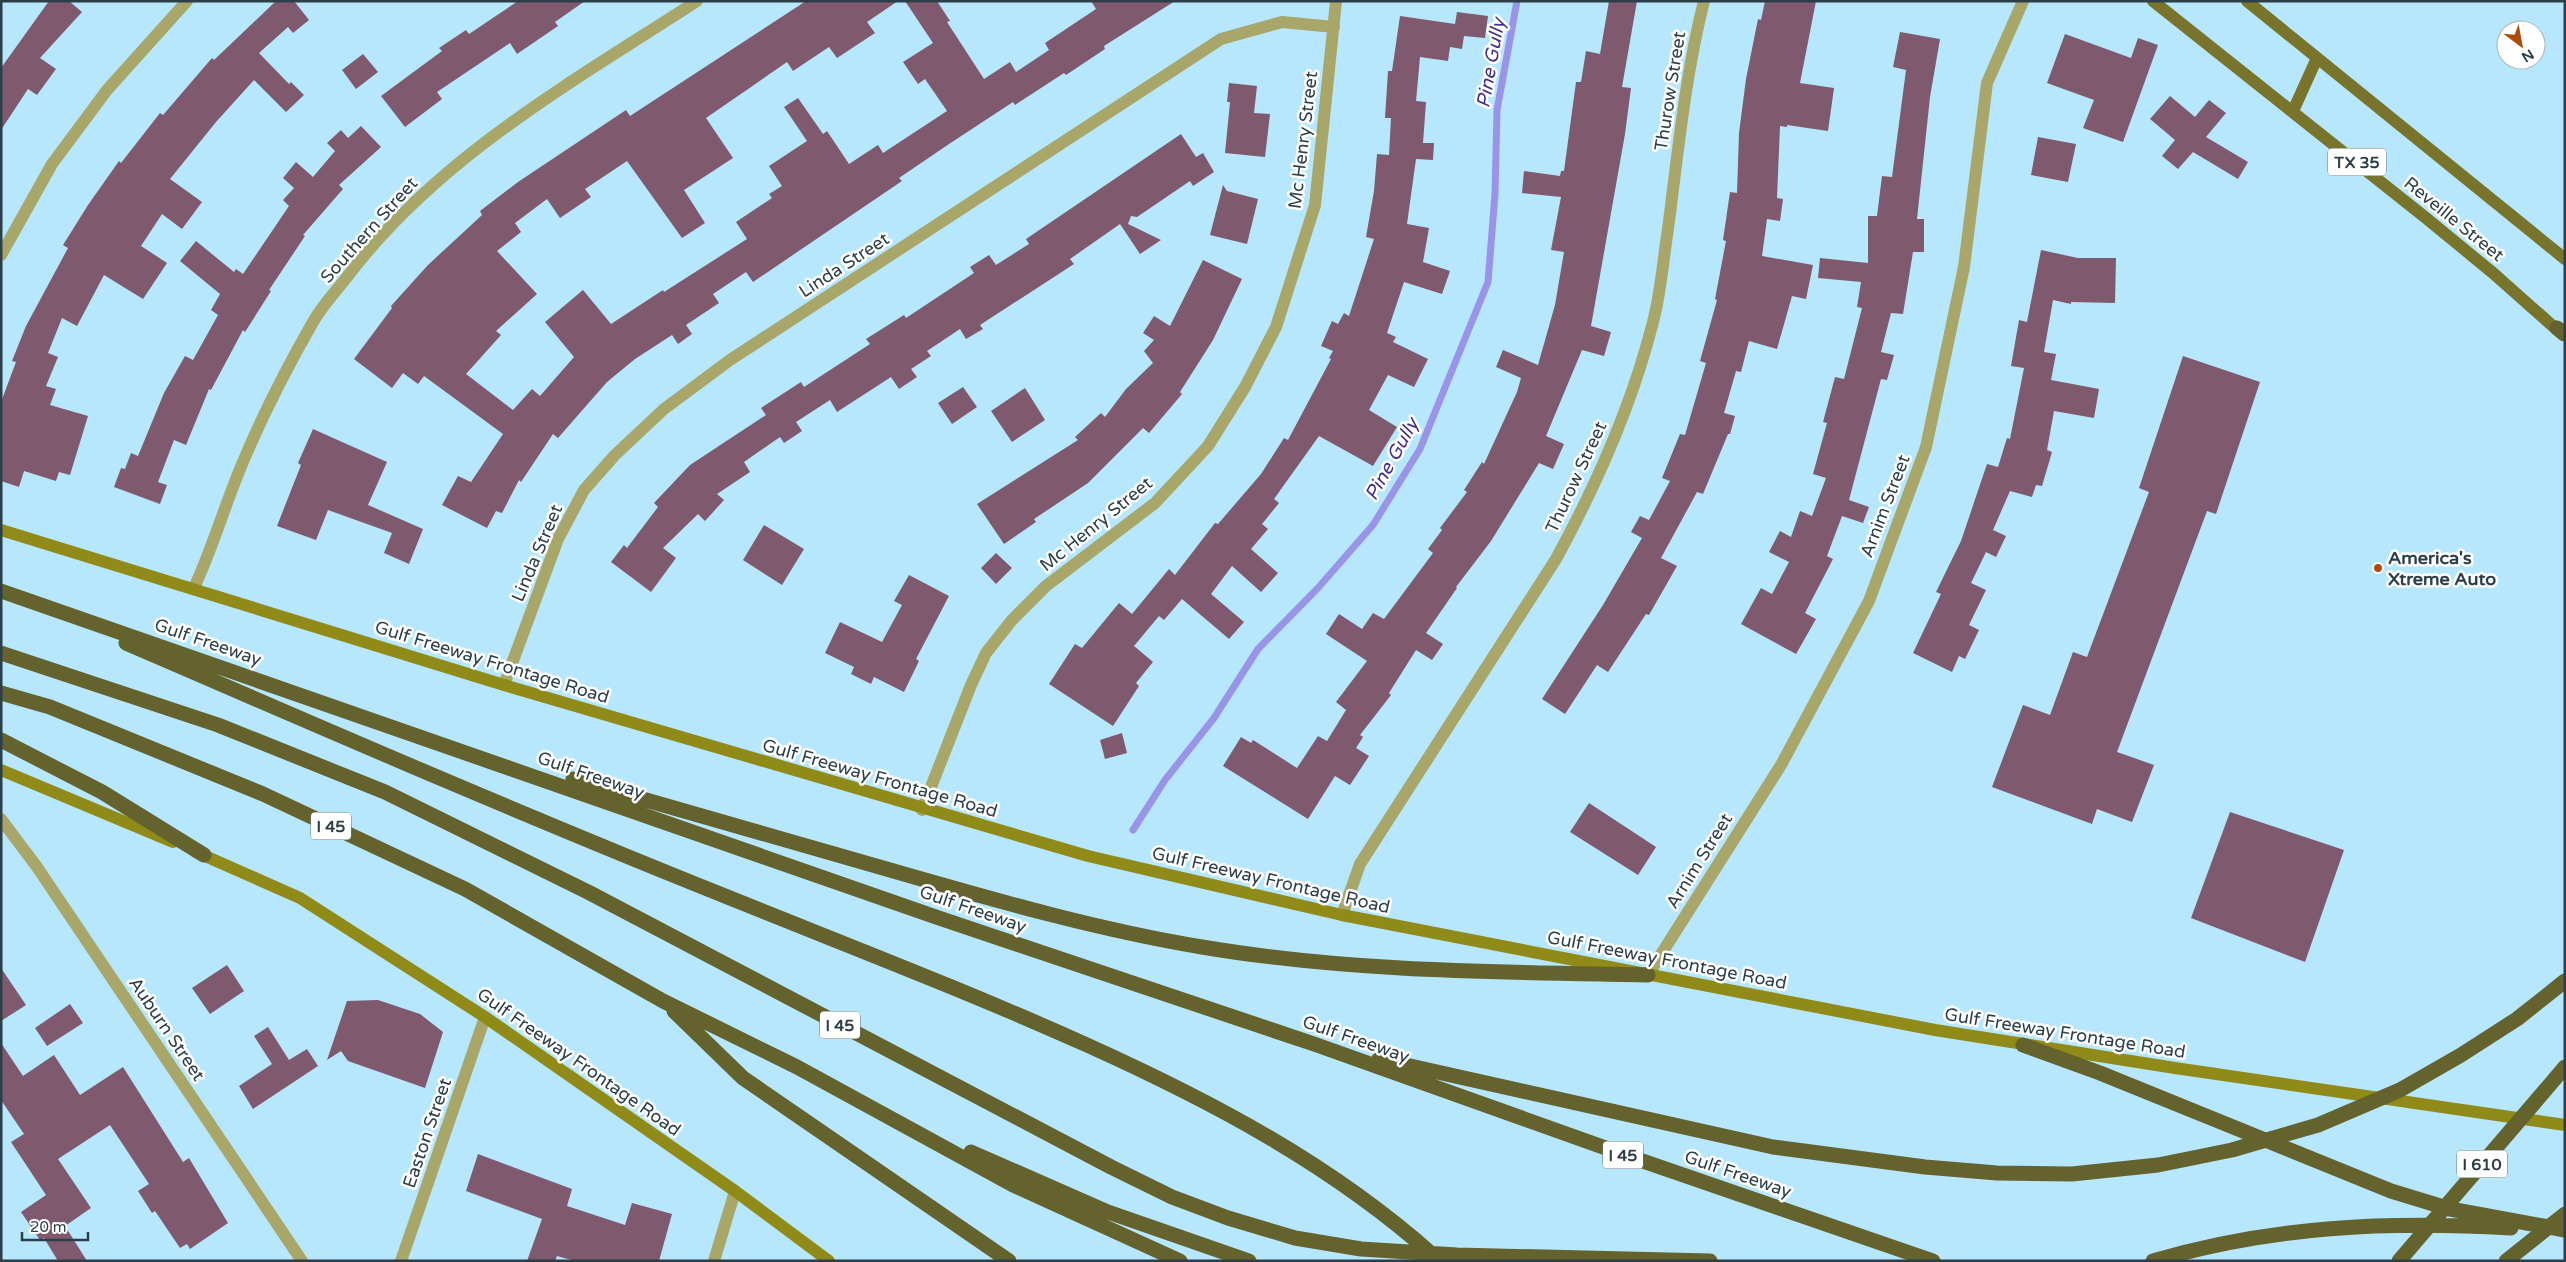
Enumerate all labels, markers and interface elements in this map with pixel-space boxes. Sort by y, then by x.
water label: Pine Gully [1472,14,1510,110]
north arrow [2496,20,2546,70]
street label: Thurow Street [1650,30,1690,152]
text: N [2518,45,2537,66]
street label: Mc Henry Street [1284,70,1322,210]
road number: TX 35 [2328,148,2386,176]
street label: Southern Street [316,172,422,288]
street label: Reveille Street [2400,172,2509,266]
street label: Linda Street [795,228,893,302]
water label: Pine Gully [1360,412,1425,504]
street label: Thurow Street [1541,418,1611,536]
street label: Arnim Street [1855,451,1915,561]
street label: Mc Henry Street [1035,472,1157,576]
street label: Linda Street [507,501,567,605]
place label: America's Xtreme Auto [2388,547,2496,590]
marker: America's Xtreme Auto [2372,562,2384,574]
street label: Gulf Freeway [152,613,265,671]
street label: Gulf Freeway Frontage Road [372,616,612,708]
street label: Gulf Freeway Frontage Road [760,734,1000,822]
street label: Gulf Freeway [535,746,648,804]
street label: Arnim Street [1661,809,1737,913]
road number: I 45 [311,812,351,839]
street label: Gulf Freeway Frontage Road [1150,842,1392,918]
street label: Gulf Freeway [917,880,1030,938]
street label: Gulf Freeway Frontage Road [1545,926,1789,994]
street label: Auburn Street [124,973,210,1085]
street label: Gulf Freeway Frontage Road [473,983,685,1141]
street label: Gulf Freeway Frontage Road [1943,1003,2187,1063]
street label: Gulf Freeway [1300,1010,1413,1068]
road number: I 45 [820,1012,860,1038]
street label: Easton Street [398,1075,456,1191]
road number: I 45 [1603,1142,1643,1168]
street label: Gulf Freeway [1682,1145,1795,1203]
road number: I 610 [2457,1150,2507,1178]
scale bar [22,1210,89,1242]
text: 20 m [30,1218,67,1236]

